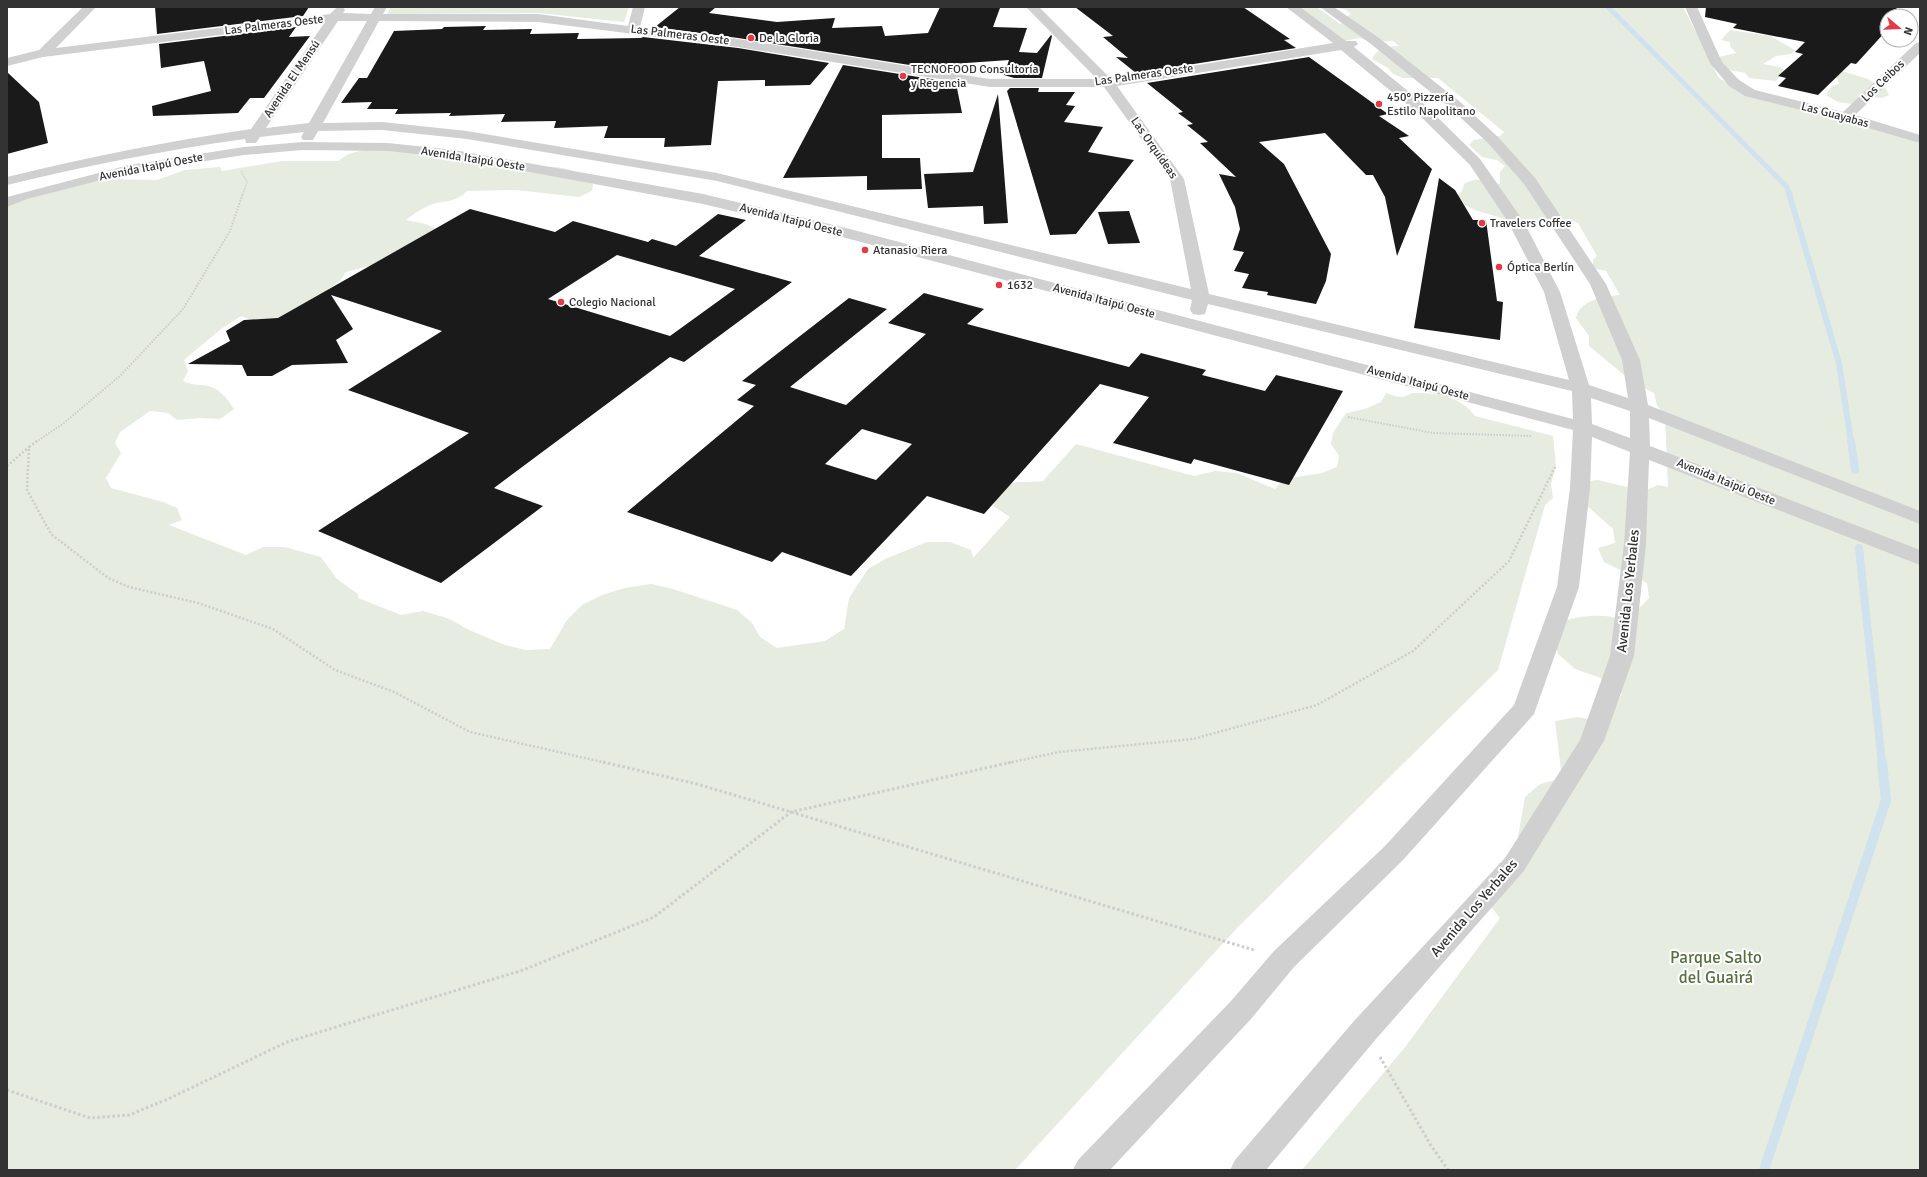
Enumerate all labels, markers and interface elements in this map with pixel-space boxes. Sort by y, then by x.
north arrow [1879,8,1919,48]
street label: Las Palmeras Oeste [224,11,324,39]
street label: Las Palmeras Oeste [630,21,730,49]
text: N [1901,25,1915,37]
place label: De la Gloria [759,31,819,46]
marker: De la Gloria [746,33,756,43]
street label: Avenida El Mensú [261,37,323,121]
street label: Los Ceibos [1858,57,1908,105]
street label: Las Palmeras Oeste [1094,61,1194,89]
place label: TECNOFOOD Consultoría y Regencia [911,62,1039,91]
marker: TECNOFOOD Consultoría y Regencia [898,71,908,81]
place label: 450° Pizzería Estilo Napolitano [1387,90,1475,119]
marker: 450° Pizzería Estilo Napolitano [1374,99,1384,109]
street label: Las Guayabas [1799,99,1871,131]
street label: Las Orquídeas [1127,114,1181,182]
street label: Avenida Itaipú Oeste [420,143,526,175]
street label: Avenida Itaipú Oeste [98,150,204,184]
street label: Avenida Itaipú Oeste [738,200,844,240]
place label: Travelers Coffee [1490,216,1571,231]
marker: Travelers Coffee [1477,218,1487,228]
place label: Atanasio Riera [873,243,947,258]
marker: Atanasio Riera [860,245,870,255]
place label: Óptica Berlín [1507,260,1574,275]
marker: Óptica Berlín [1494,262,1504,272]
place label: 1632 [1007,278,1033,293]
marker: 1632 [994,280,1004,290]
street label: Avenida Itaipú Oeste [1051,280,1157,322]
place label: Colegio Nacional [569,295,656,310]
marker: Colegio Nacional [556,297,566,307]
street label: Avenida Itaipú Oeste [1365,362,1471,404]
street label: Avenida Itaipú Oeste [1674,455,1778,509]
street label: Avenida Los Yerbales [1613,528,1643,654]
street label: Avenida Los Yerbales [1427,856,1521,960]
park label: Parque Salto del Guairá [1670,947,1762,988]

